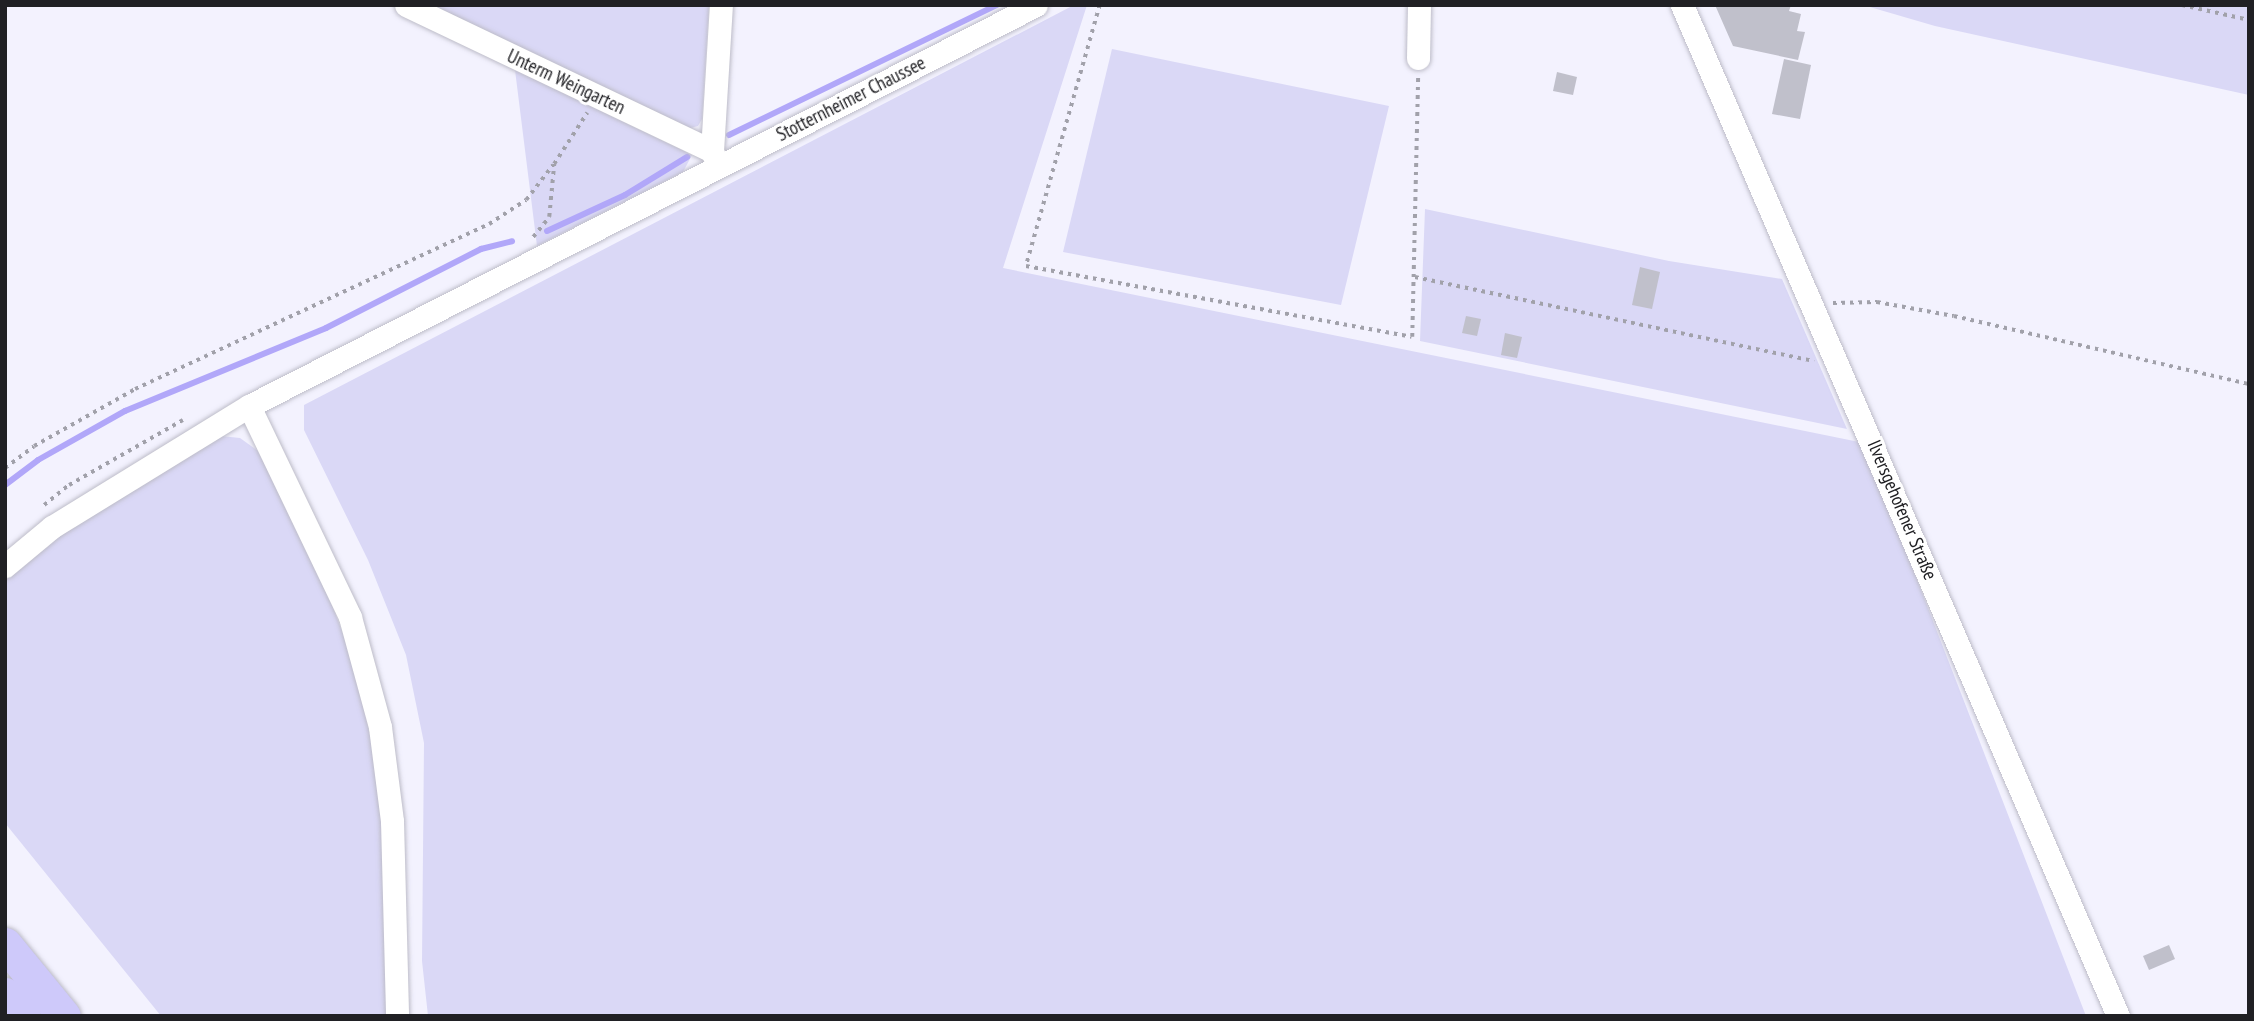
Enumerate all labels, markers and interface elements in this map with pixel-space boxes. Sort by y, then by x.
street label: Unterm Weingarten [503,45,629,119]
street label: Stotternheimer Chaussee [773,52,929,146]
street label: Ilversgehofener Straße [1862,437,1942,583]

